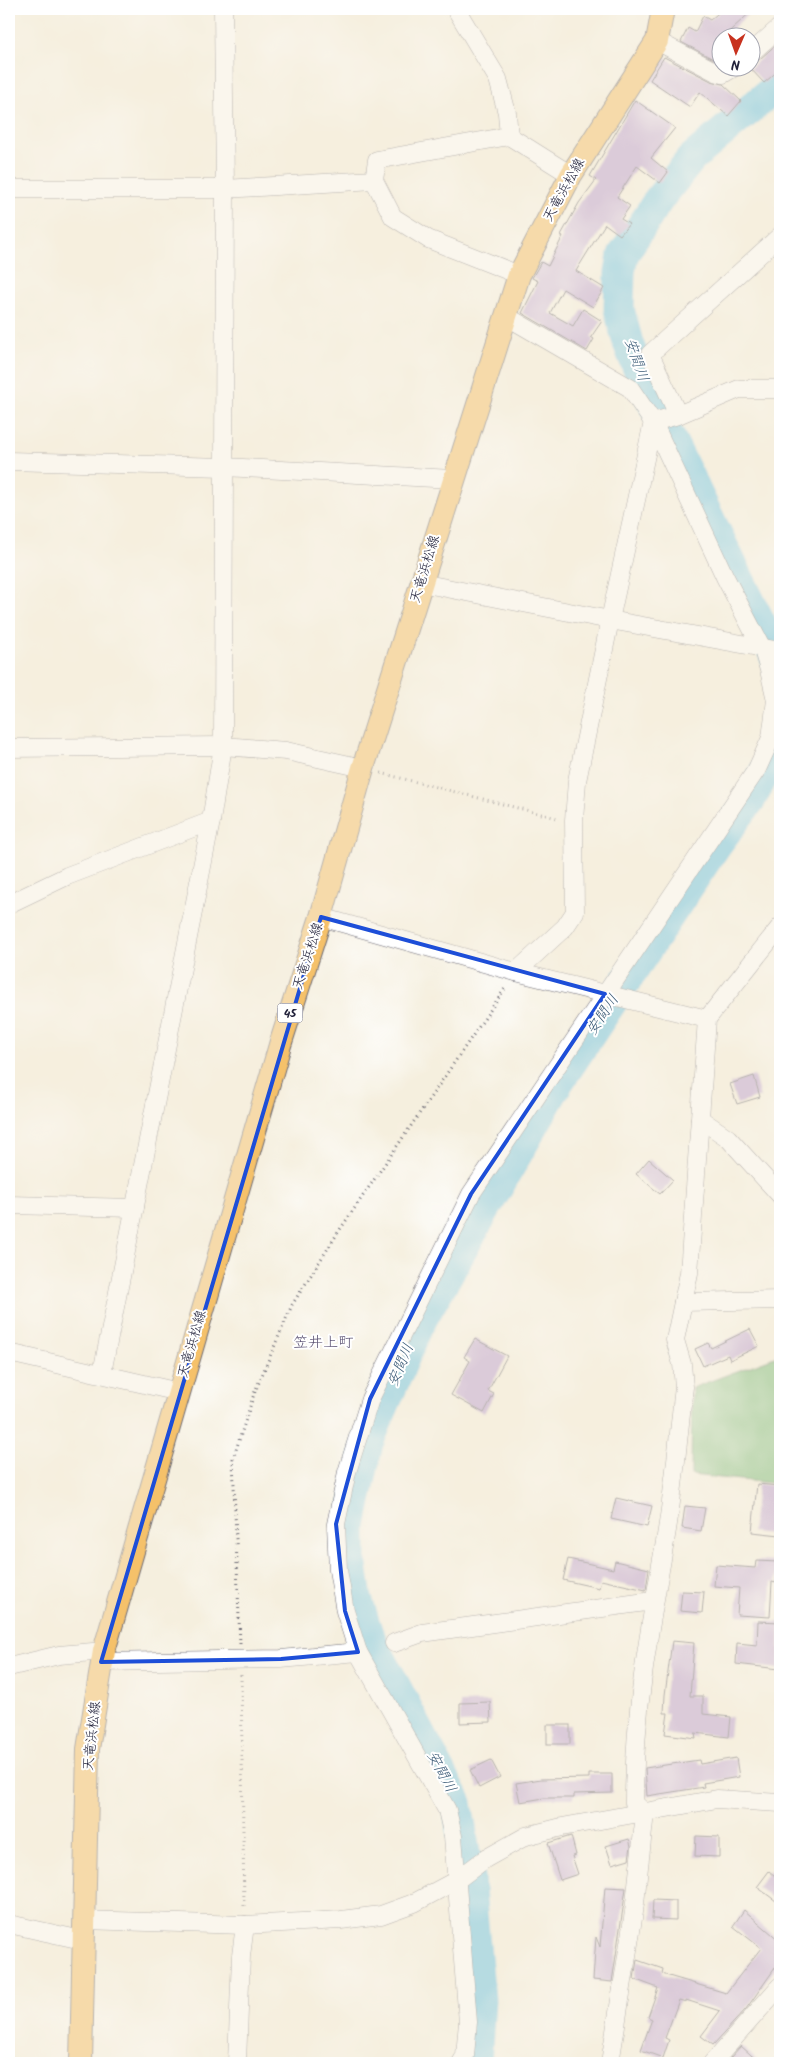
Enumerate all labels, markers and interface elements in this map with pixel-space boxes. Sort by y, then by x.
north arrow [712,28,762,78]
text: N [731,53,740,75]
street label: 天竜浜松線 [537,154,591,226]
water label: 安間川 [617,335,655,385]
street label: 天竜浜松線 [404,532,446,606]
street label: 天竜浜松線 [287,919,329,993]
water label: 安間川 [580,990,626,1040]
road number: 45 [278,1004,302,1022]
street label: 天竜浜松線 [172,1307,212,1381]
district label: 笠井上町 [293,1331,354,1355]
water label: 安間川 [381,1340,421,1390]
street label: 天竜浜松線 [77,1700,107,1772]
water label: 安間川 [420,1746,462,1798]

